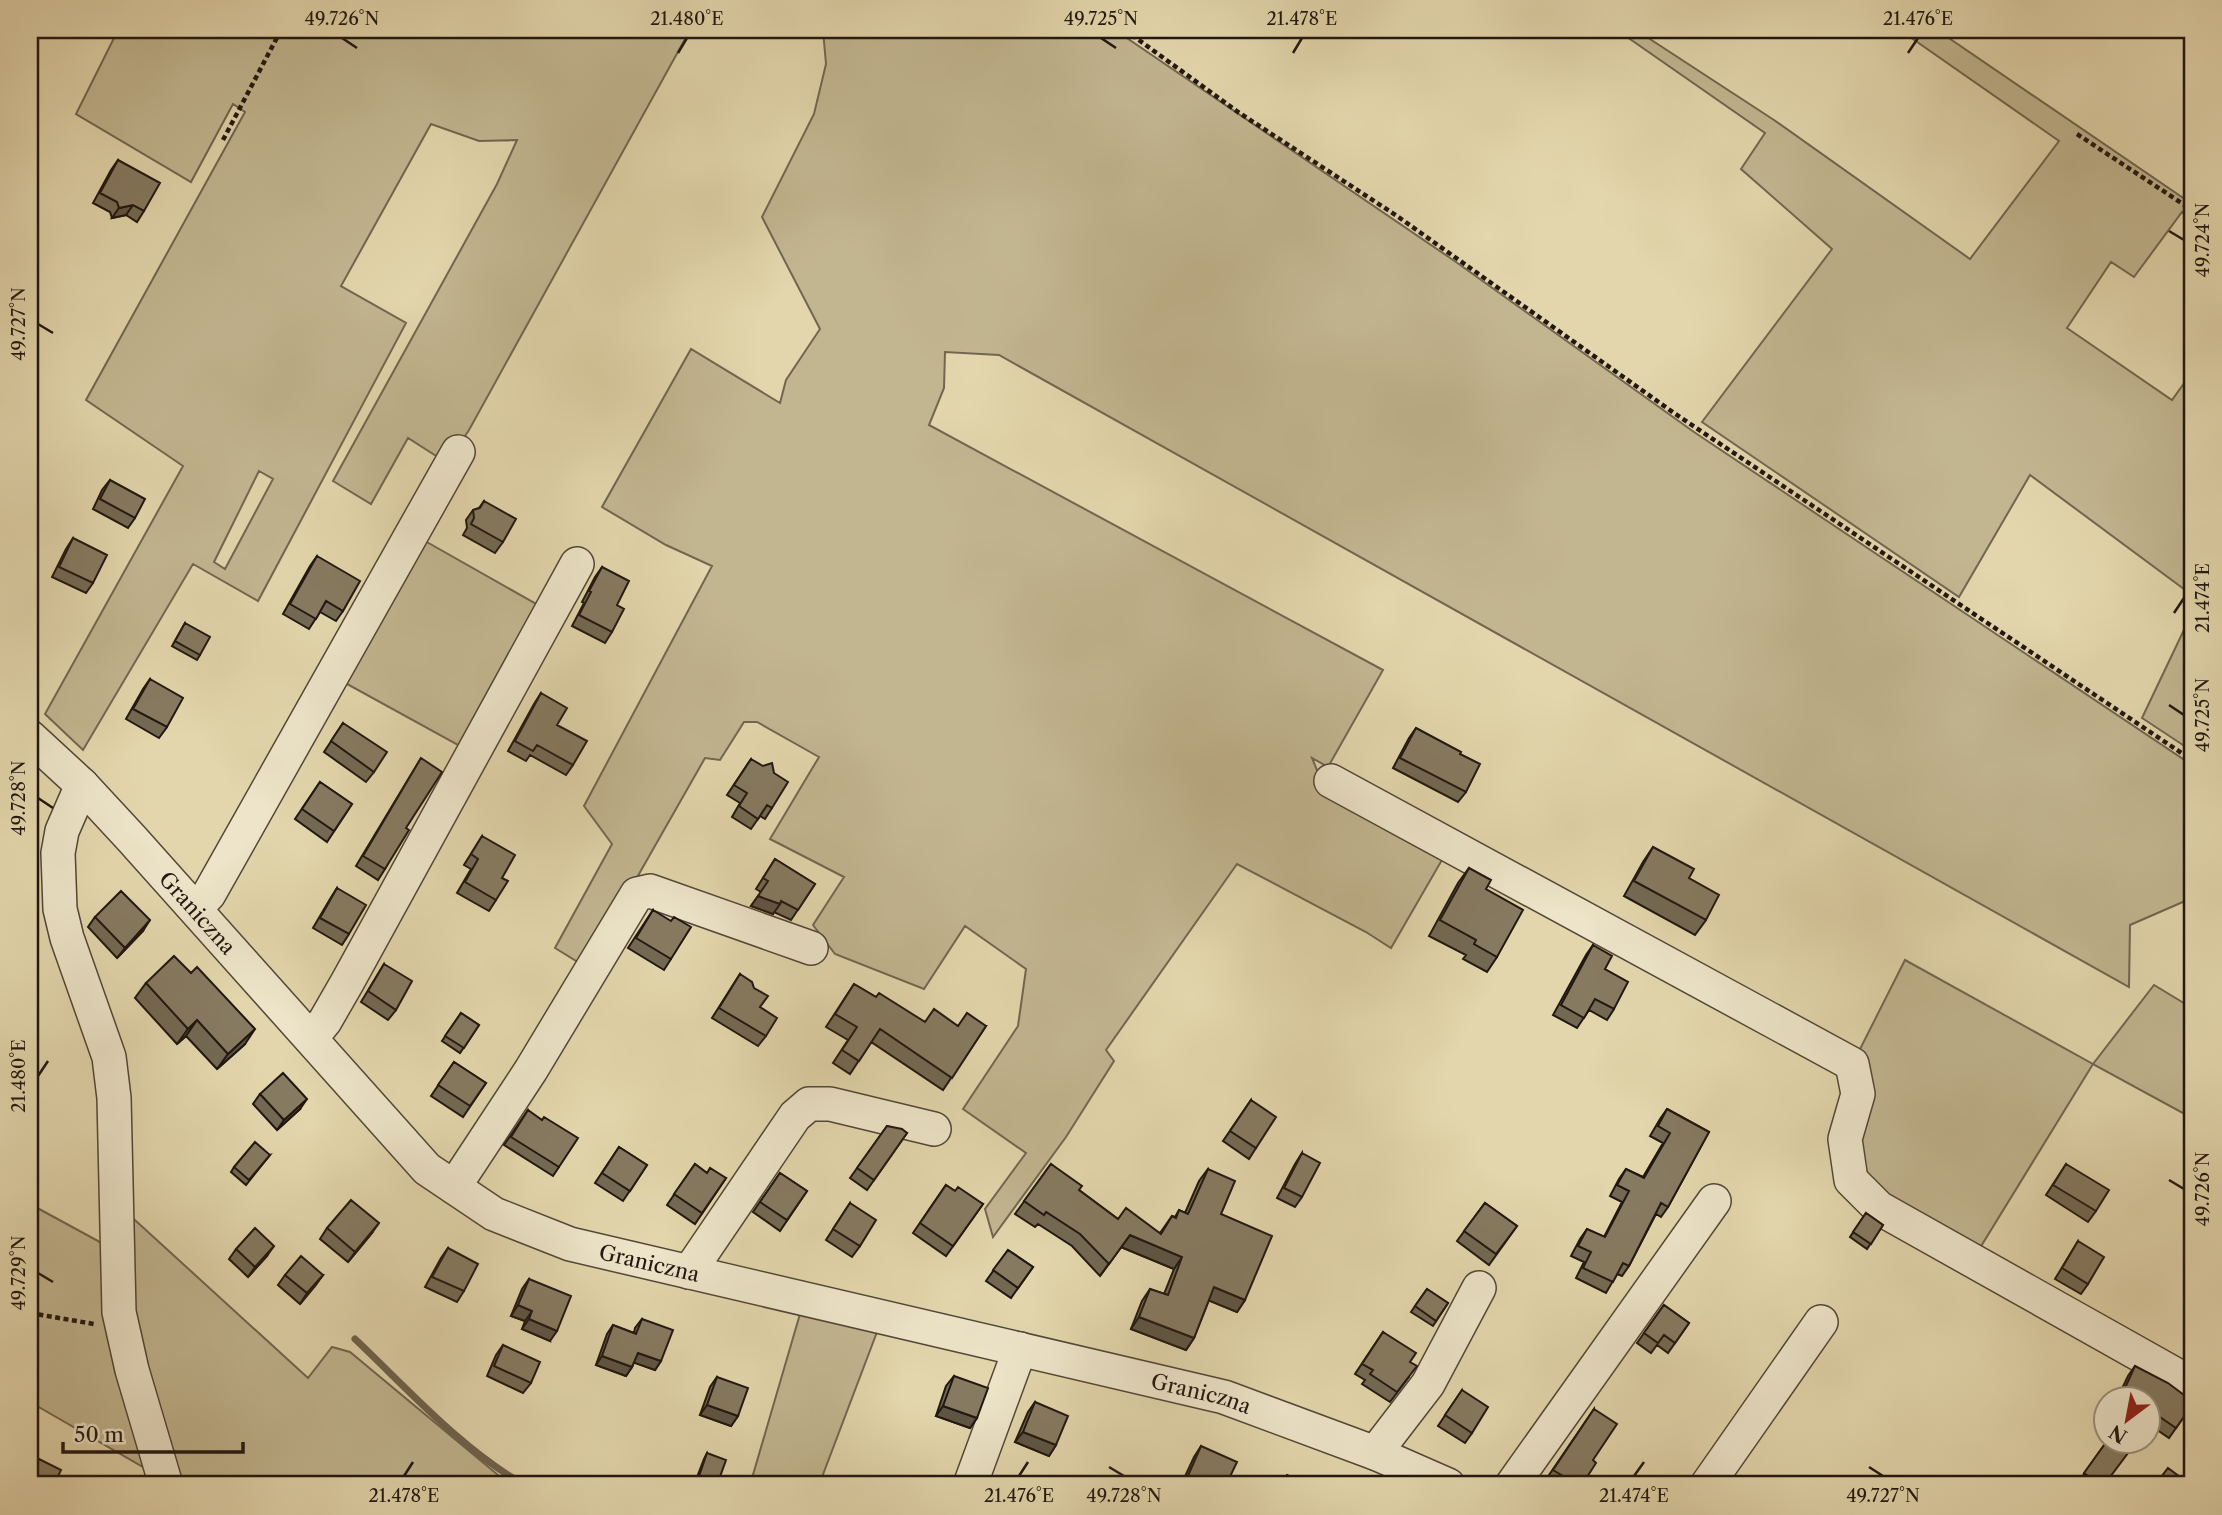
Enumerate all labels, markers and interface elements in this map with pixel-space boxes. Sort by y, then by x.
text: 49.726°N [305,8,380,30]
text: 21.480°E [650,8,724,30]
text: 49.725°N [1064,8,1138,30]
text: 21.478°E [1267,8,1337,30]
text: 21.476°E [1883,8,1953,30]
text: 49.724°N [2192,202,2214,277]
text: 49.727°N [8,287,30,361]
text: 21.474°E [2192,563,2214,633]
text: 49.725°N [2192,678,2214,752]
text: 49.728°N [8,760,30,836]
street label: Graniczna [154,866,242,960]
text: 21.480°E [8,1039,30,1113]
text: 49.726°N [2192,1151,2214,1226]
text: 49.729°N [8,1235,30,1311]
street label: Graniczna [597,1239,703,1287]
street label: Graniczna [1149,1368,1256,1419]
north arrow [2092,1386,2162,1456]
scale bar [63,1410,243,1454]
text: N [2105,1420,2131,1448]
text: 50 m [74,1422,124,1447]
text: 21.478°E [369,1485,439,1507]
text: 21.476°E [984,1485,1054,1507]
text: 49.728°N [1086,1485,1162,1507]
text: 21.474°E [1599,1485,1669,1507]
text: 49.727°N [1846,1485,1920,1507]

